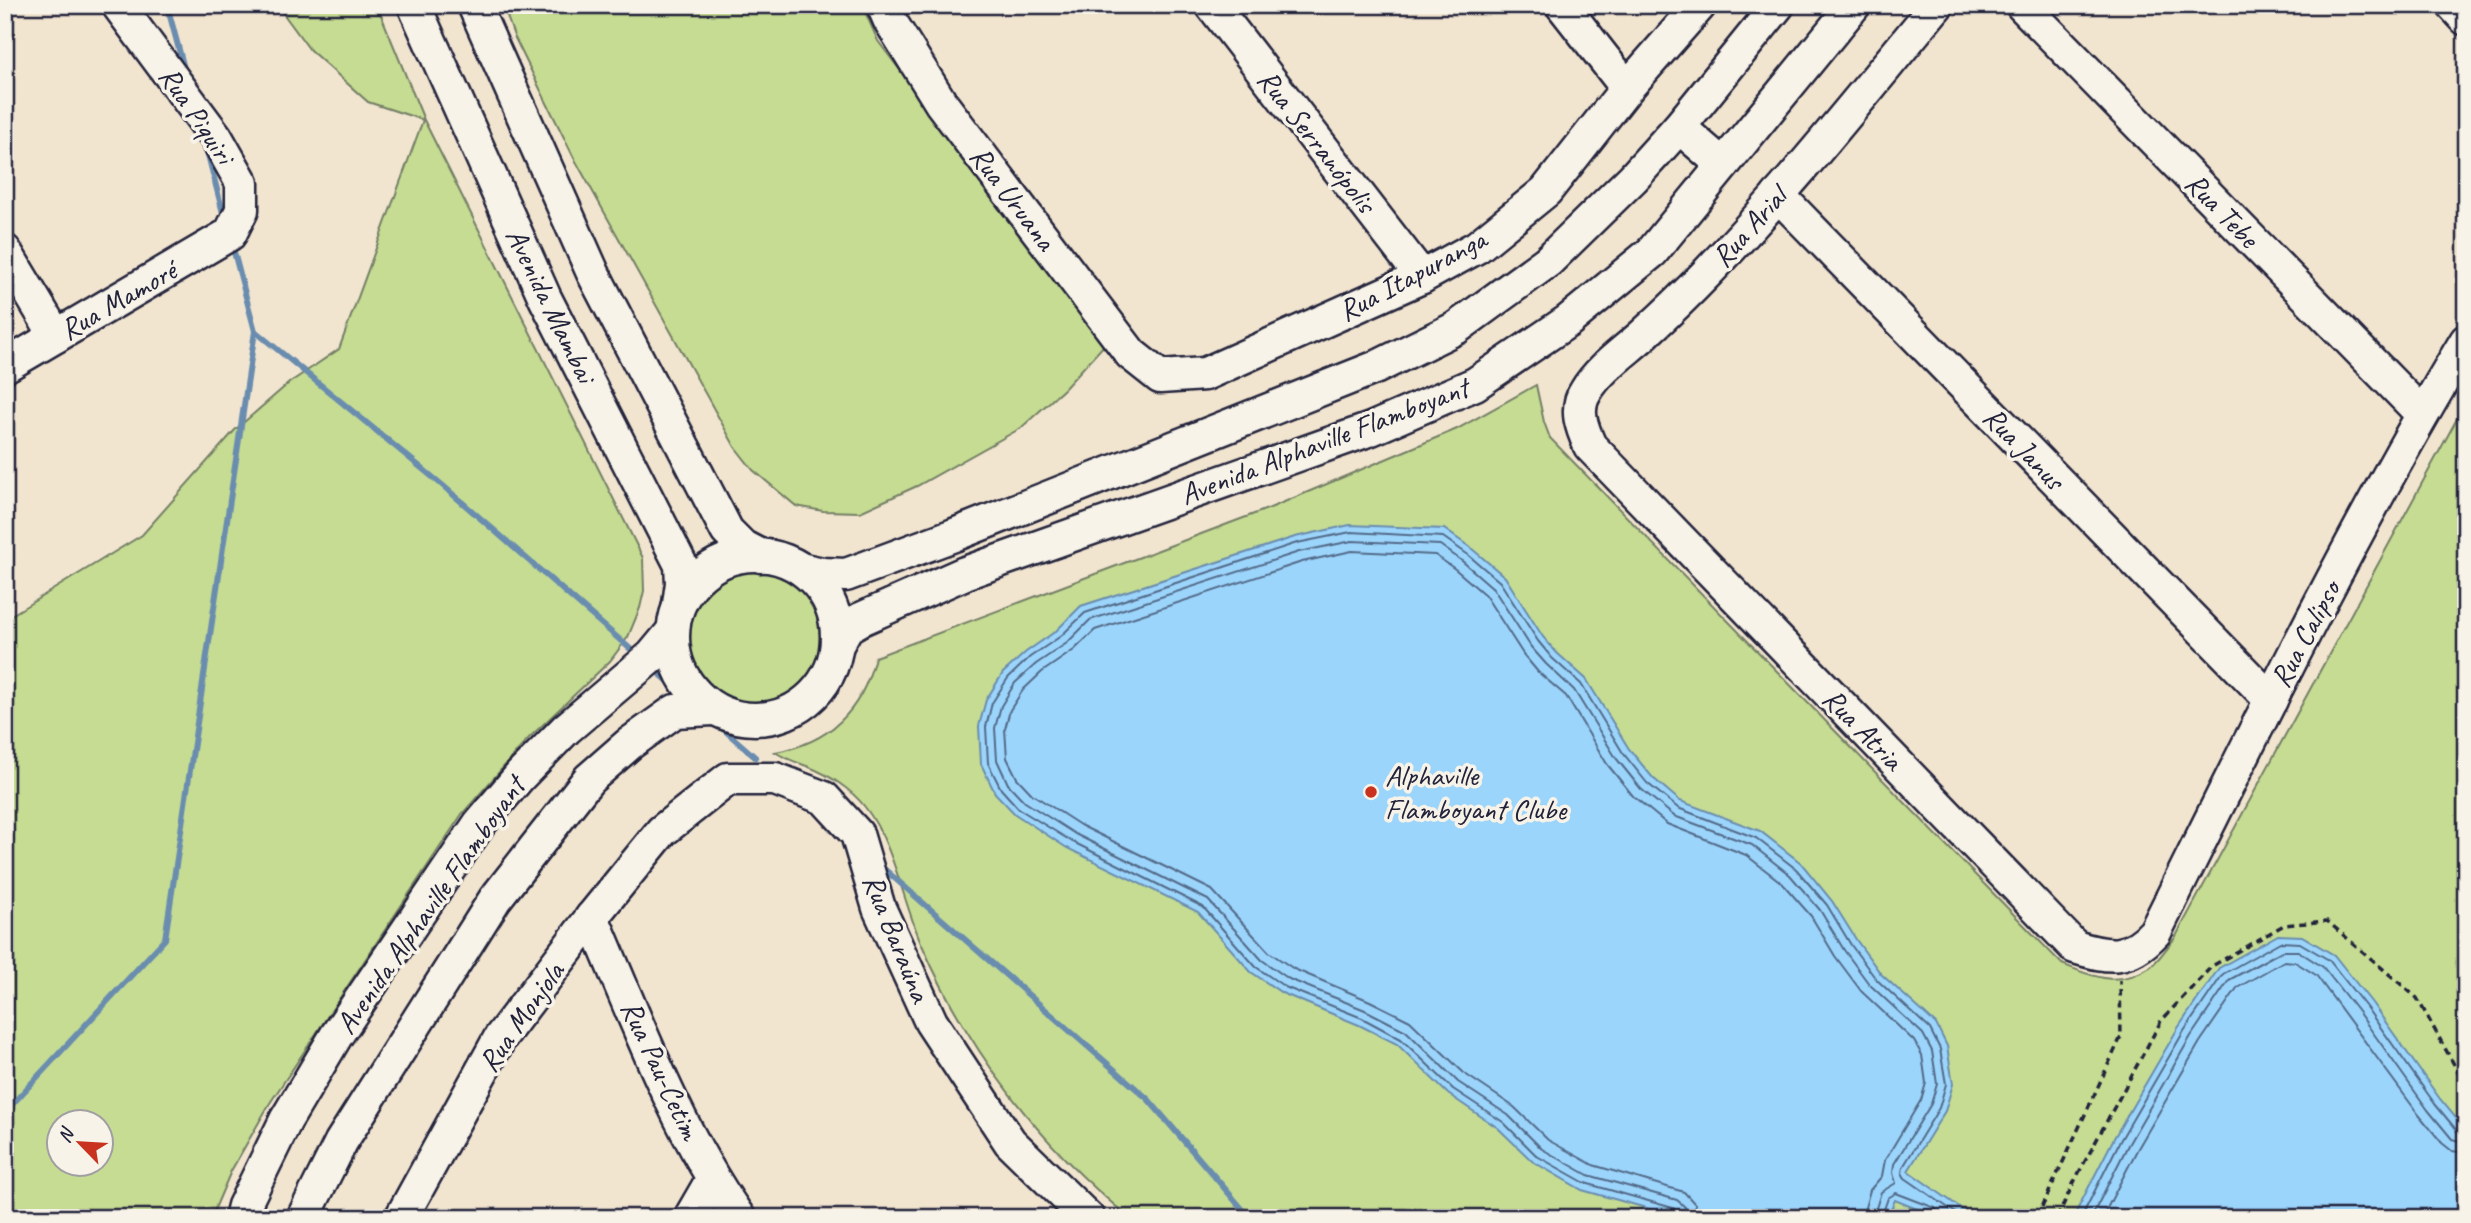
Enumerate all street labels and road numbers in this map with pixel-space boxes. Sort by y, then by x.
street label: Rua Piquiri [151,59,245,174]
street label: Rua Serranópolis [1249,62,1386,222]
street label: Rua Uruana [961,138,1066,259]
street label: Rua Tebe [2177,164,2269,257]
street label: Rua Arial [1703,175,1798,275]
street label: Rua Itapuranga [1332,219,1495,330]
street label: Avenida Mambai [497,222,606,392]
street label: Rua Mamoré [53,249,187,348]
street label: Avenida Alphaville Flamboyant [1174,367,1477,514]
street label: Rua Janus [1975,398,2075,500]
street label: Rua Calipso [2261,571,2350,694]
street label: Rua Atria [1815,680,1913,780]
street label: Avenida Alphaville Flamboyant [327,766,536,1041]
street label: Rua Baraúna [854,868,941,1009]
street label: Rua Monjola [470,953,574,1079]
street label: Rua Pau-Cetim [612,994,710,1147]

